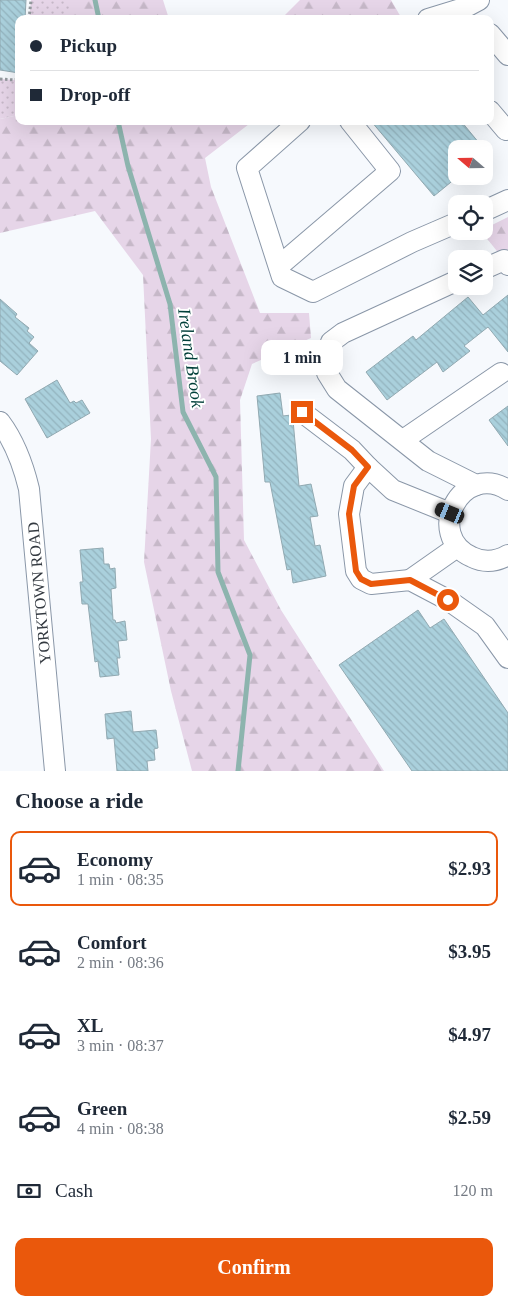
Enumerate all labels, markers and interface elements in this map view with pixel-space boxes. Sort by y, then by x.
text: Pickup [60,35,117,56]
text: Drop-off [60,84,130,105]
north arrow [448,140,492,185]
map controls [448,140,493,295]
button: locate [448,195,493,240]
button: layers [448,250,493,295]
water label: Ireland Brook [174,306,208,410]
callout: 1 min [261,340,343,374]
text: 1 min [283,349,321,366]
route end [291,401,313,423]
car [433,500,466,526]
street label: YORKTOWN ROAD [24,521,54,665]
route start [437,589,459,611]
text: Choose a ride [15,788,143,813]
icon: car [17,846,62,891]
text: Economy [77,849,153,870]
text: $2.93 [448,858,491,879]
text: 1 min · 08:35 [77,871,164,888]
icon: car [17,929,62,974]
text: Comfort [77,932,147,953]
text: $3.95 [448,941,491,962]
text: 2 min · 08:36 [77,954,164,971]
icon: car [17,1012,62,1057]
text: XL [77,1015,103,1036]
text: $4.97 [448,1024,491,1045]
text: 3 min · 08:37 [77,1037,164,1054]
icon: car [17,1095,62,1140]
text: Green [77,1098,127,1119]
text: $2.59 [448,1107,491,1128]
text: 4 min · 08:38 [77,1120,164,1137]
icon: cash [15,1177,43,1205]
text: Cash [55,1180,93,1201]
text: 120 m [453,1182,493,1199]
button: Confirm [15,1238,493,1296]

